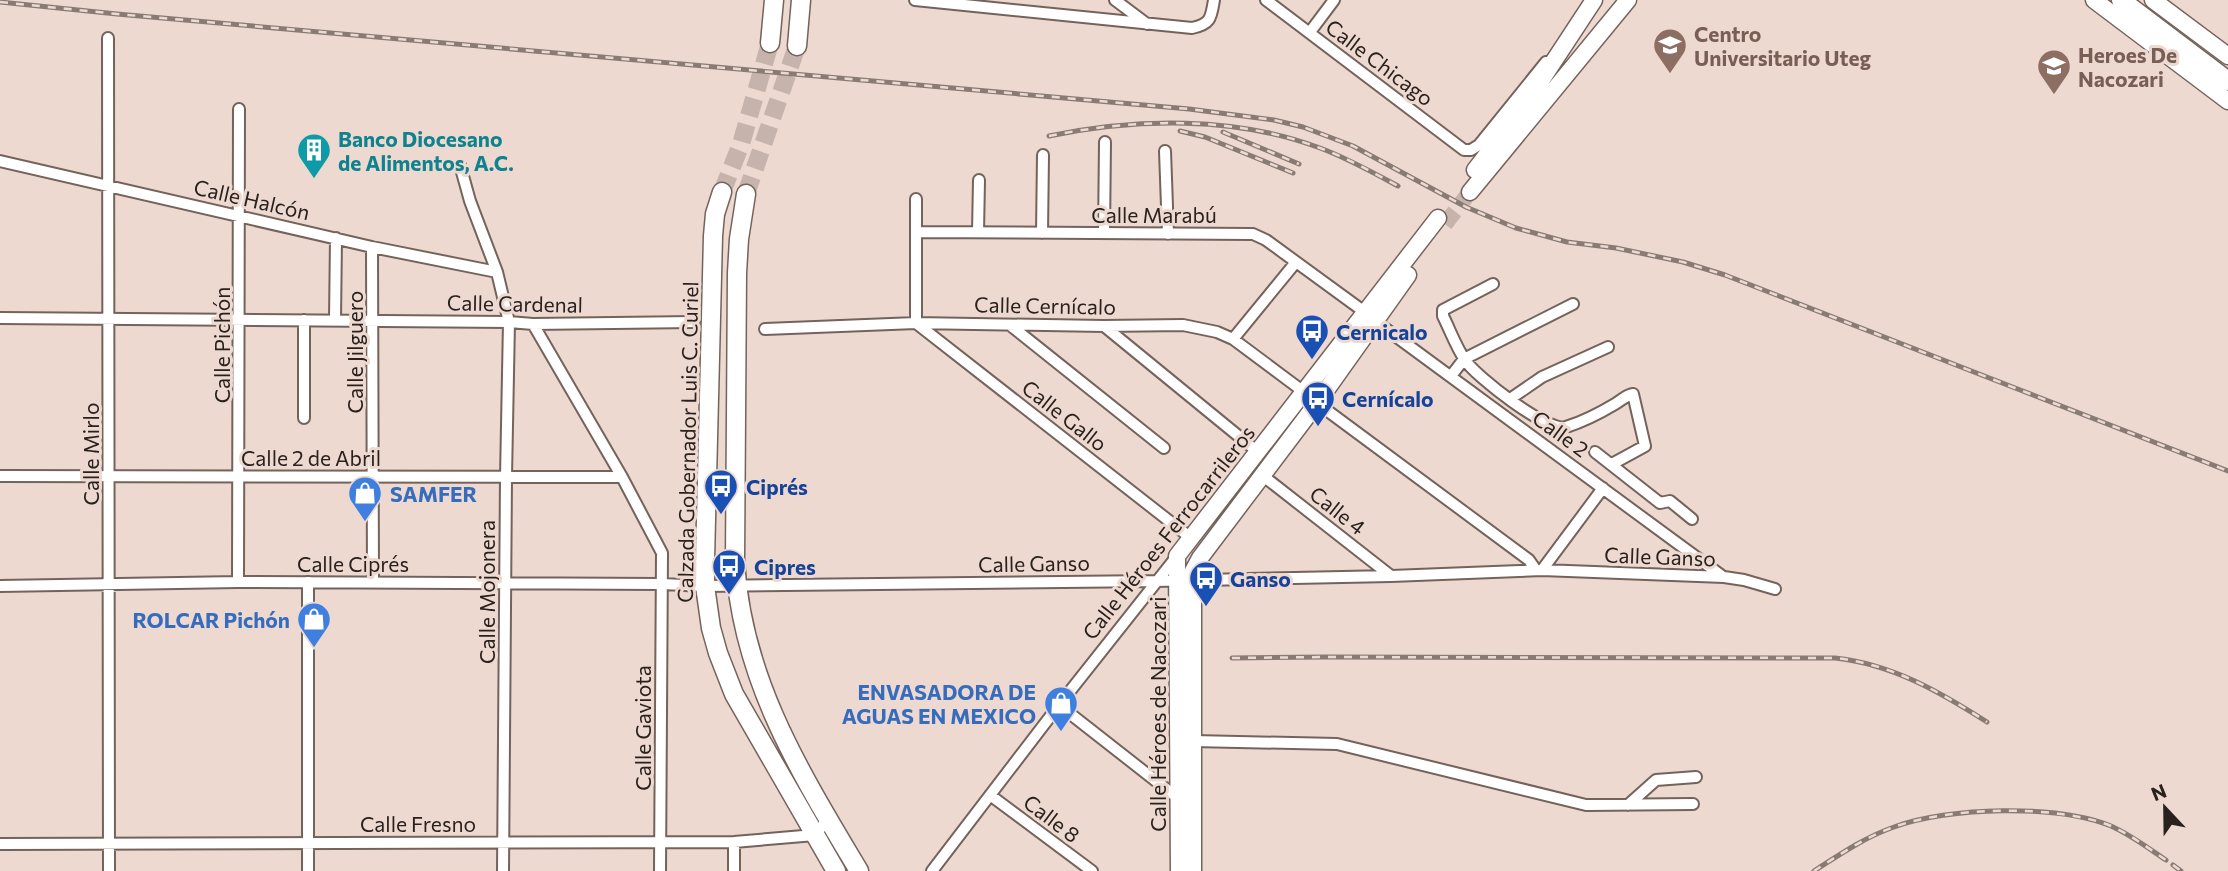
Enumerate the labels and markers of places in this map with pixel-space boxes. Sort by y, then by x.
place label: Centro Universitario Uteg [1694,21,1871,70]
school or university icon: Centro Universitario Uteg [1651,26,1689,75]
place label: Heroes De Nacozari [2078,42,2177,91]
school or university icon: Heroes De Nacozari [2035,47,2073,96]
place label: Banco Diocesano de Alimentos, A.C. [338,126,514,175]
building icon: Banco Diocesano de Alimentos, A.C. [295,131,333,180]
bus stop icon: Cernicalo [1293,312,1331,361]
place label: Cernicalo [1336,319,1428,344]
bus stop icon: Cernícalo [1299,379,1337,428]
place label: Cernícalo [1342,386,1434,411]
bus stop icon: Ciprés [702,467,740,516]
shop icon: SAMFER [346,474,384,523]
place label: Ciprés [746,474,808,499]
place label: SAMFER [390,481,478,506]
bus stop icon: Cipres [710,547,748,596]
place label: Cipres [754,554,816,579]
bus stop icon: Ganso [1187,559,1225,608]
place label: Ganso [1230,566,1291,591]
shop icon: ROLCAR Pichón [295,600,333,649]
place label: ROLCAR Pichón [133,607,290,632]
place label: ENVASADORA DE AGUAS EN MEXICO [842,679,1036,728]
shop icon: ENVASADORA DE AGUAS EN MEXICO [1042,684,1080,733]

